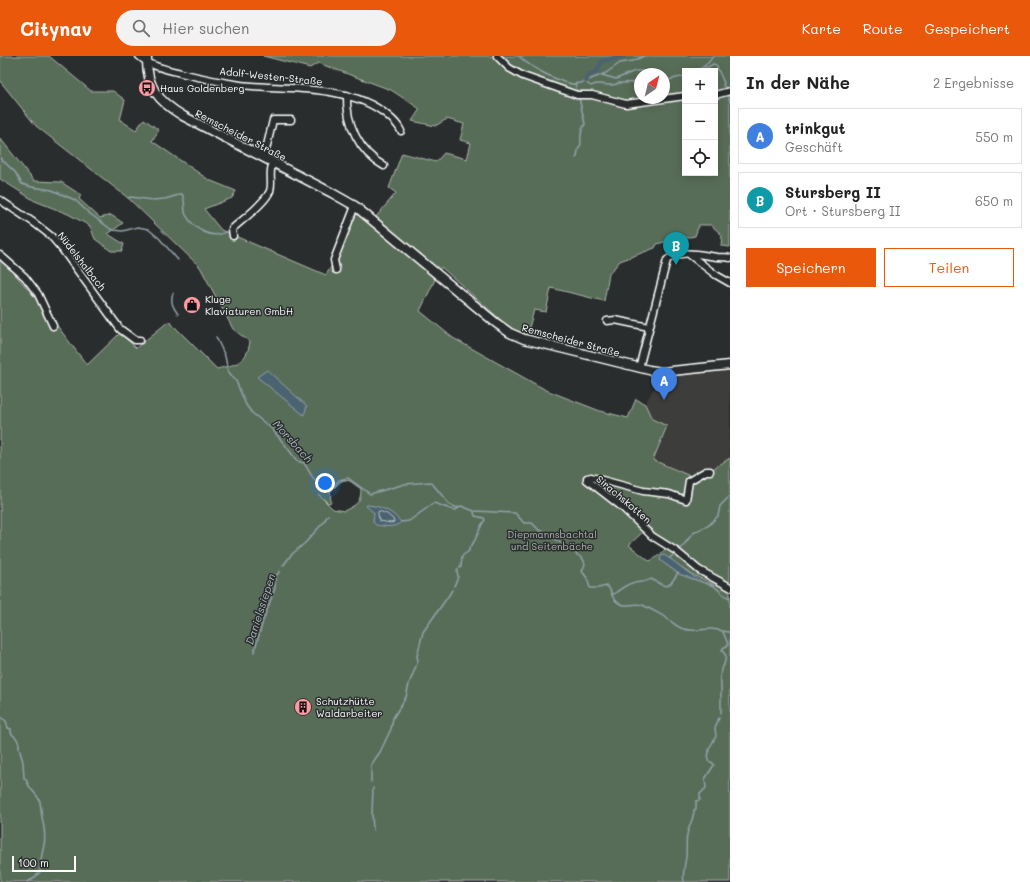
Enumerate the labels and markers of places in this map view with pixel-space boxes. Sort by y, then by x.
bus stop icon: Haus Goldenberg [137,78,157,98]
place label: Haus Goldenberg [160,81,244,95]
pin: B [663,232,689,265]
place label: Kluge Klaviaturen GmbH [205,292,293,318]
shop icon: Kluge Klaviaturen GmbH [182,295,202,315]
pin: A [651,367,677,400]
place label: Schutzhütte Waldarbeiter [316,694,382,720]
building icon: Schutzhütte Waldarbeiter [293,697,313,717]

